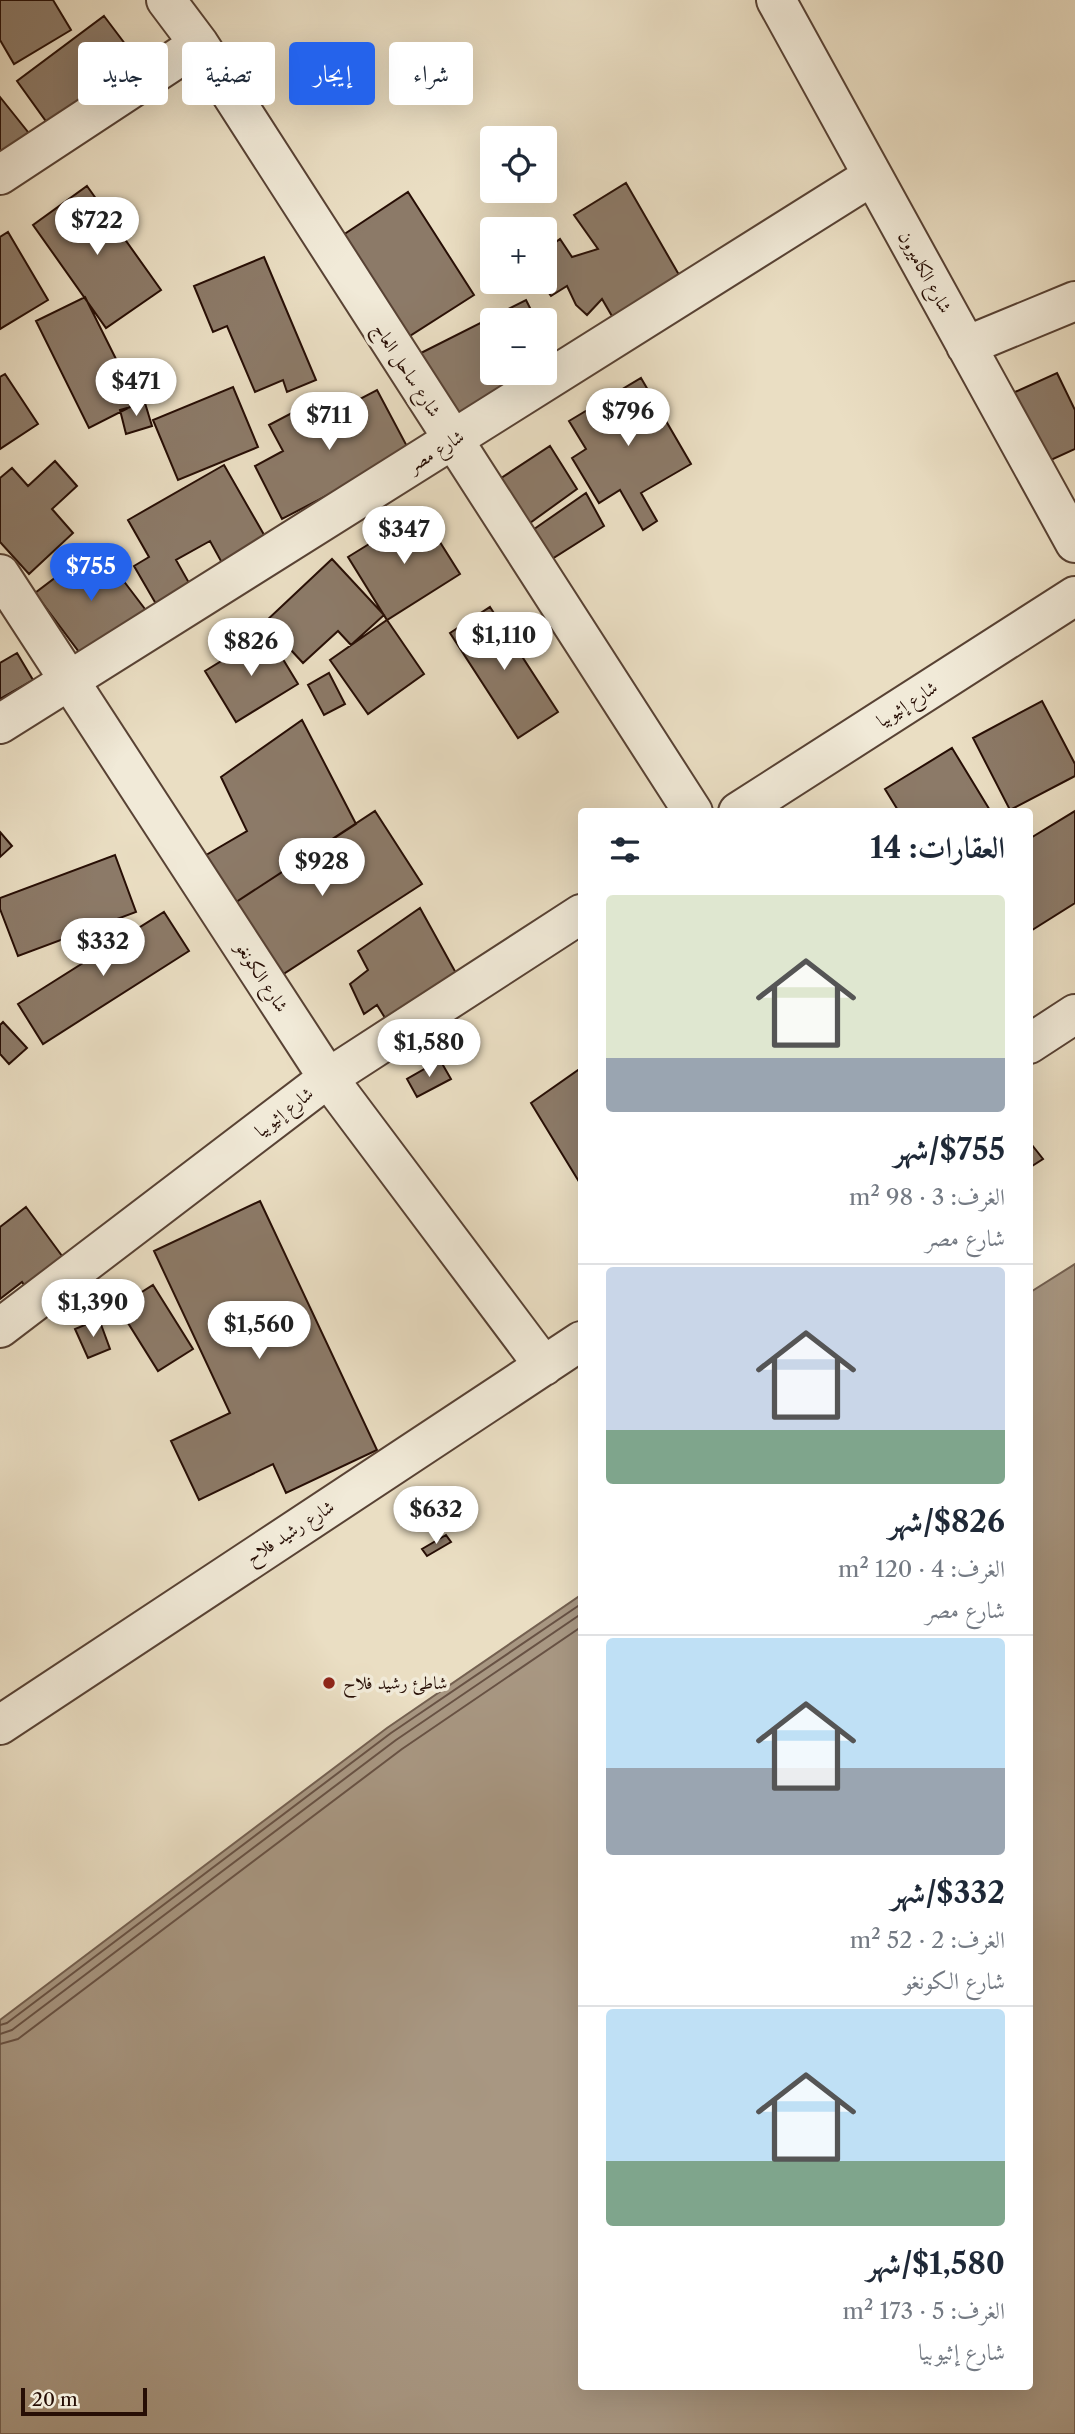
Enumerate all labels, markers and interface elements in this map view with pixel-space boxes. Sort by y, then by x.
chip: جديد [78,42,168,105]
chip: تصفية [182,42,275,105]
chip: إيجار [289,42,375,105]
chip: شراء [389,42,473,105]
map controls [480,126,557,385]
button: locate [480,126,557,203]
pin: $722 [56,198,138,257]
text: $722 [71,206,123,234]
button: + [480,217,557,294]
street label: شارع الكاميرون [890,227,957,319]
button: − [480,308,557,385]
street label: شارع ساحل العاج [364,319,445,424]
pin: $471 [95,358,177,418]
text: $471 [112,367,160,395]
pin: $796 [587,388,669,448]
pin: $711 [288,392,370,452]
text: $796 [602,397,654,425]
text: $711 [306,401,352,429]
street label: شارع مصر [402,425,470,481]
pin: $347 [363,506,445,566]
text: $347 [378,515,430,543]
pin: $755 [50,544,132,603]
text: $755 [66,552,116,580]
pin: $1,110 [447,612,561,672]
pin: $826 [210,618,292,678]
text: $1,110 [472,621,536,649]
text: $826 [224,627,278,655]
street label: شارع إثيوبيا [873,676,944,735]
text: العقارات: 14 [870,829,1005,866]
icon: filters [606,831,644,869]
pin: $928 [281,838,363,898]
text: $928 [295,847,349,875]
pin: $332 [62,918,144,978]
text: $332 [77,927,129,955]
street label: شارع الكونغو [227,936,293,1018]
icon: home [743,940,869,1066]
pin: $1,580 [372,1020,486,1079]
text: $1,580 [393,1028,465,1056]
street label: شارع إثيوبيا [250,1082,320,1145]
text: $755/شهر [894,1131,1005,1168]
text: الغرف: 3 · 98 m² [849,1183,1005,1211]
text: شارع مصر [926,1224,1005,1252]
pin: $1,390 [36,1280,150,1339]
text: $1,390 [58,1288,128,1316]
pin: $1,560 [202,1302,316,1361]
text: $1,560 [224,1310,294,1338]
icon: home [743,1312,869,1438]
pin: $632 [395,1486,477,1546]
street label: شارع رشيد فلاح [242,1495,341,1573]
text: $632 [409,1495,463,1523]
text: $826/شهر [888,1503,1005,1540]
text: الغرف: 4 · 120 m² [838,1555,1005,1583]
text: شارع مصر [926,1596,1005,1624]
place label: شاطئ رشيد فلاح [343,1672,448,1699]
marker: شاطئ رشيد فلاح [321,1675,337,1691]
icon: home [743,1683,869,1809]
text: $332/شهر [891,1874,1005,1911]
text: الغرف: 2 · 52 m² [850,1926,1005,1954]
text: شارع الكونغو [903,1967,1005,1995]
icon: home [743,2054,869,2180]
text: $1,580/شهر [867,2245,1005,2282]
text: الغرف: 5 · 173 m² [843,2297,1005,2325]
text: شارع إثيوبيا [918,2338,1005,2366]
scale bar [21,2385,147,2417]
text: 20 m [32,2388,78,2411]

